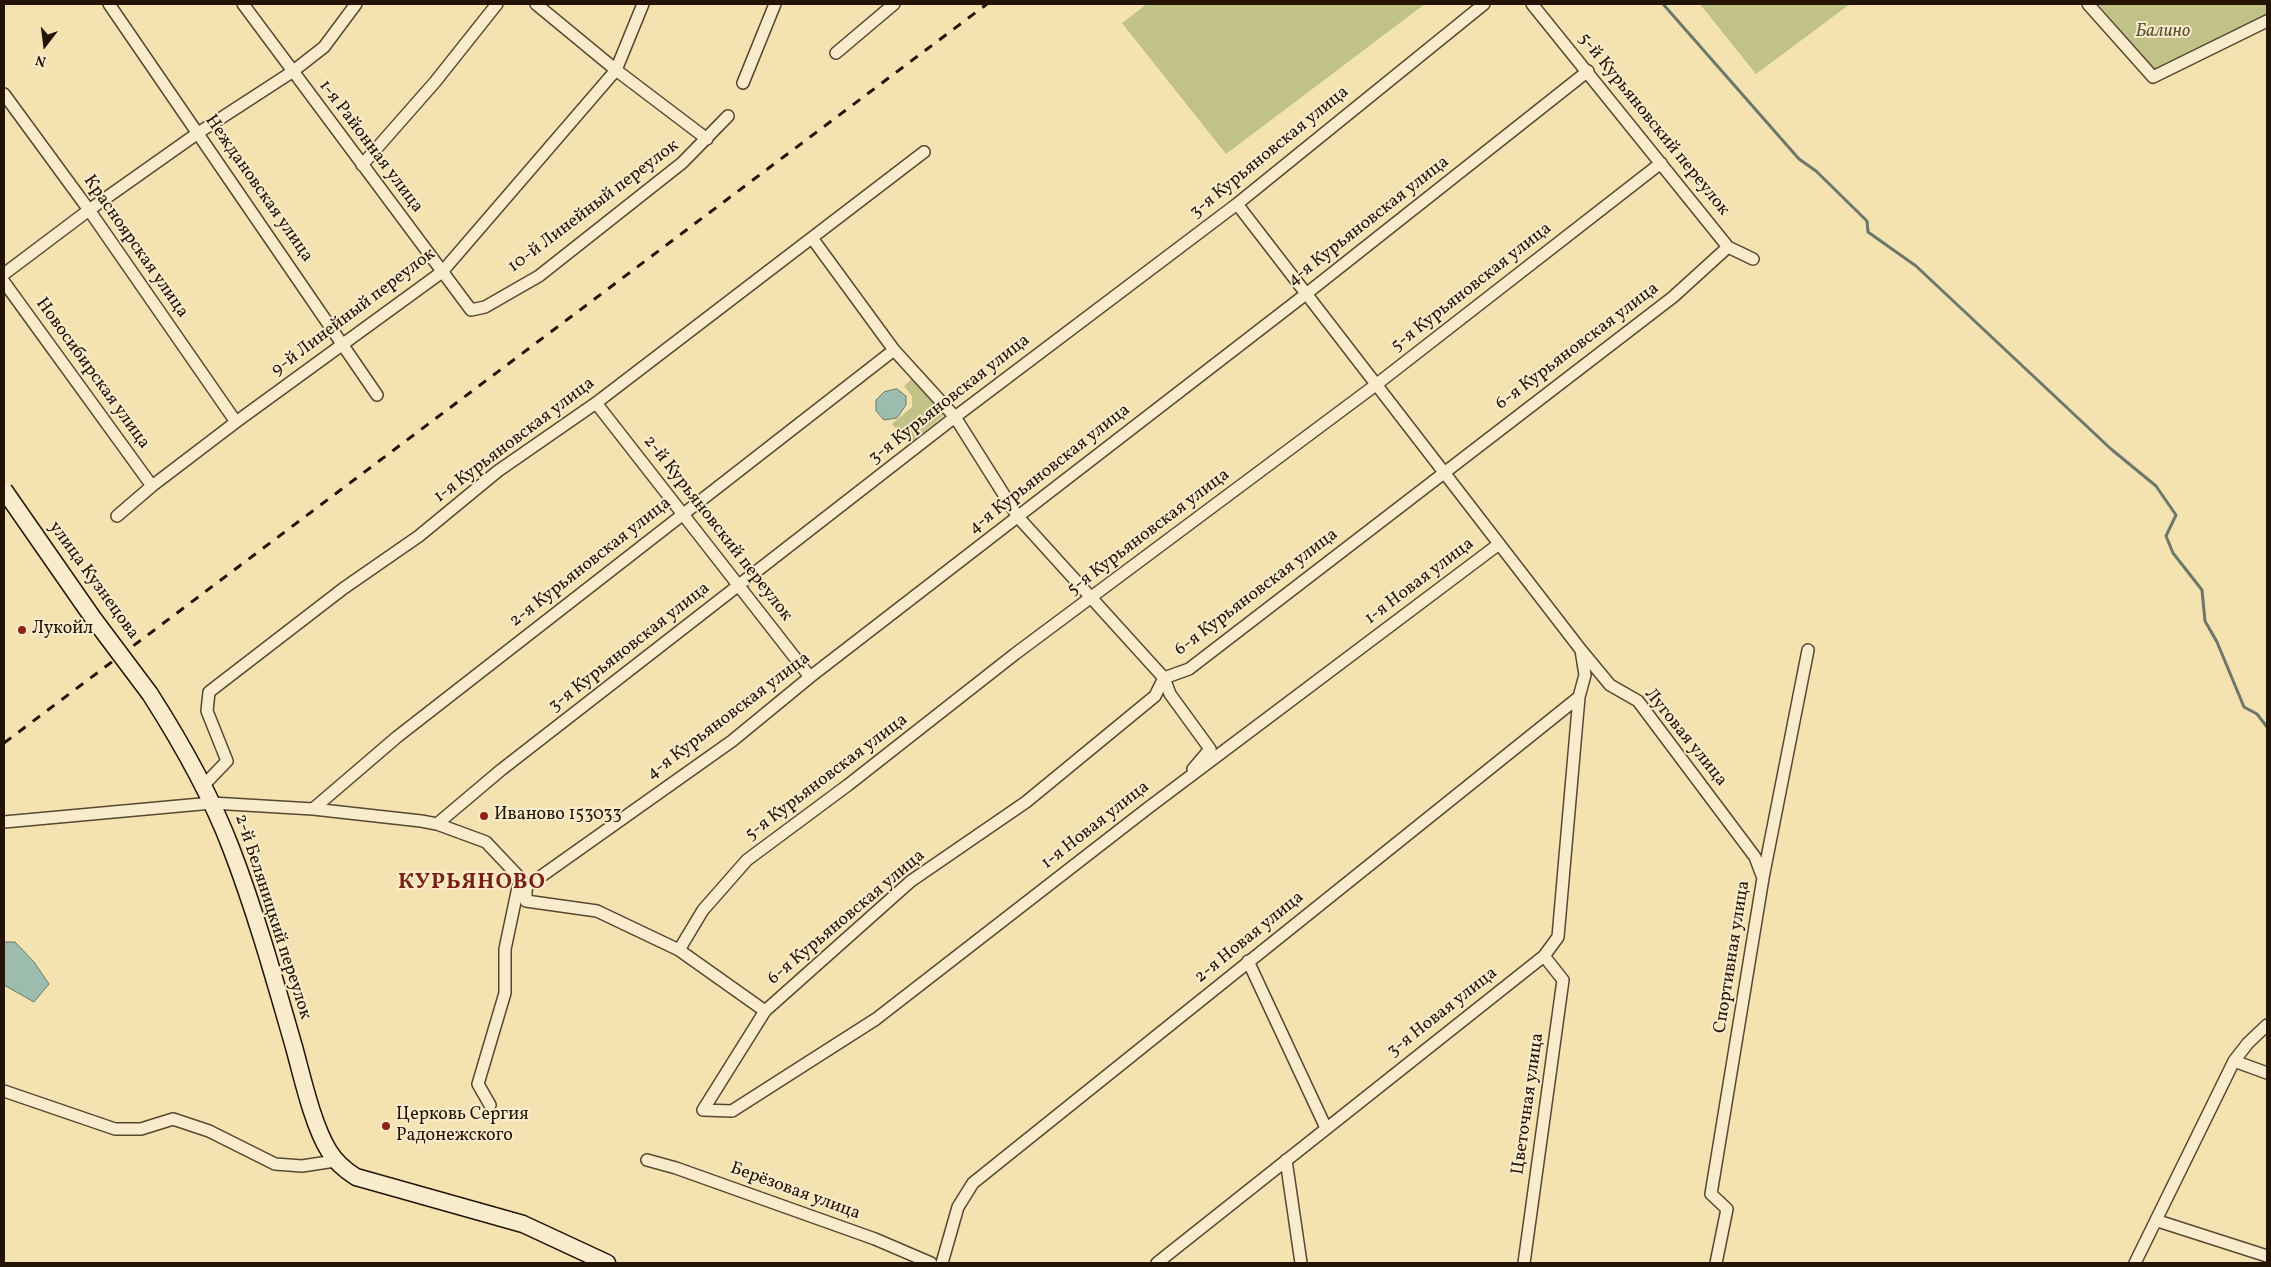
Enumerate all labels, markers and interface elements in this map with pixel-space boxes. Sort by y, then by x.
north arrow [20,20,70,70]
park label: Балино [2136,22,2190,44]
street label: 5-й Курьяновский переулок [1573,29,1733,221]
text: N [34,49,48,70]
street label: 1-я Районная улица [313,76,427,218]
street label: 3-я Курьяновская улица [1186,82,1354,224]
street label: Неждановская улица [199,111,317,267]
street label: 10-й Линейный переулок [504,136,684,278]
street label: 4-я Курьяновская улица [1284,152,1454,292]
street label: Красноярская улица [78,171,192,323]
street label: 5-я Курьяновская улица [1387,219,1557,357]
street label: 9-й Линейный переулок [268,244,440,382]
street label: 6-я Курьяновская улица [1492,278,1664,416]
street label: Новосибирская улица [30,294,154,454]
street label: 3-я Курьяновская улица [865,330,1035,470]
street label: 1-я Курьяновская улица [430,373,600,509]
street label: 4-я Курьяновская улица [965,400,1135,540]
street label: 2-й Курьяновский переулок [638,432,796,626]
street label: 5-я Курьяновская улица [1063,465,1235,601]
street label: 2-я Курьяновская улица [506,493,676,633]
street label: улица Кузнецова [43,518,143,644]
street label: 6-я Курьяновская улица [1171,524,1343,662]
street label: 1-я Новая улица [1361,534,1479,630]
street label: 3-я Курьяновская улица [545,578,715,718]
place label: Лукойл [32,619,93,641]
marker: Лукойл [16,624,28,636]
street label: 4-я Курьяновская улица [643,648,815,786]
street label: Луговая улица [1639,685,1731,791]
street label: 5-я Курьяновская улица [741,710,913,846]
street label: 1-я Новая улица [1038,777,1154,875]
place label: Иваново 153033 [494,805,622,827]
marker: Иваново 153033 [478,810,490,822]
street label: 2-й Беляницкий переулок [229,812,315,1022]
street label: 6-я Курьяновская улица [764,846,930,990]
district label: КУРЬЯНОВО [397,871,547,897]
street label: Спортивная улица [1710,879,1756,1035]
street label: 2-я Новая улица [1191,887,1309,989]
street label: 3-я Новая улица [1384,963,1502,1063]
street label: Цветочная улица [1508,1032,1550,1176]
place label: Церковь Сергия Радонежского [396,1105,529,1148]
marker: Церковь Сергия Радонежского [380,1120,392,1132]
street label: Берёзовая улица [727,1158,863,1226]

